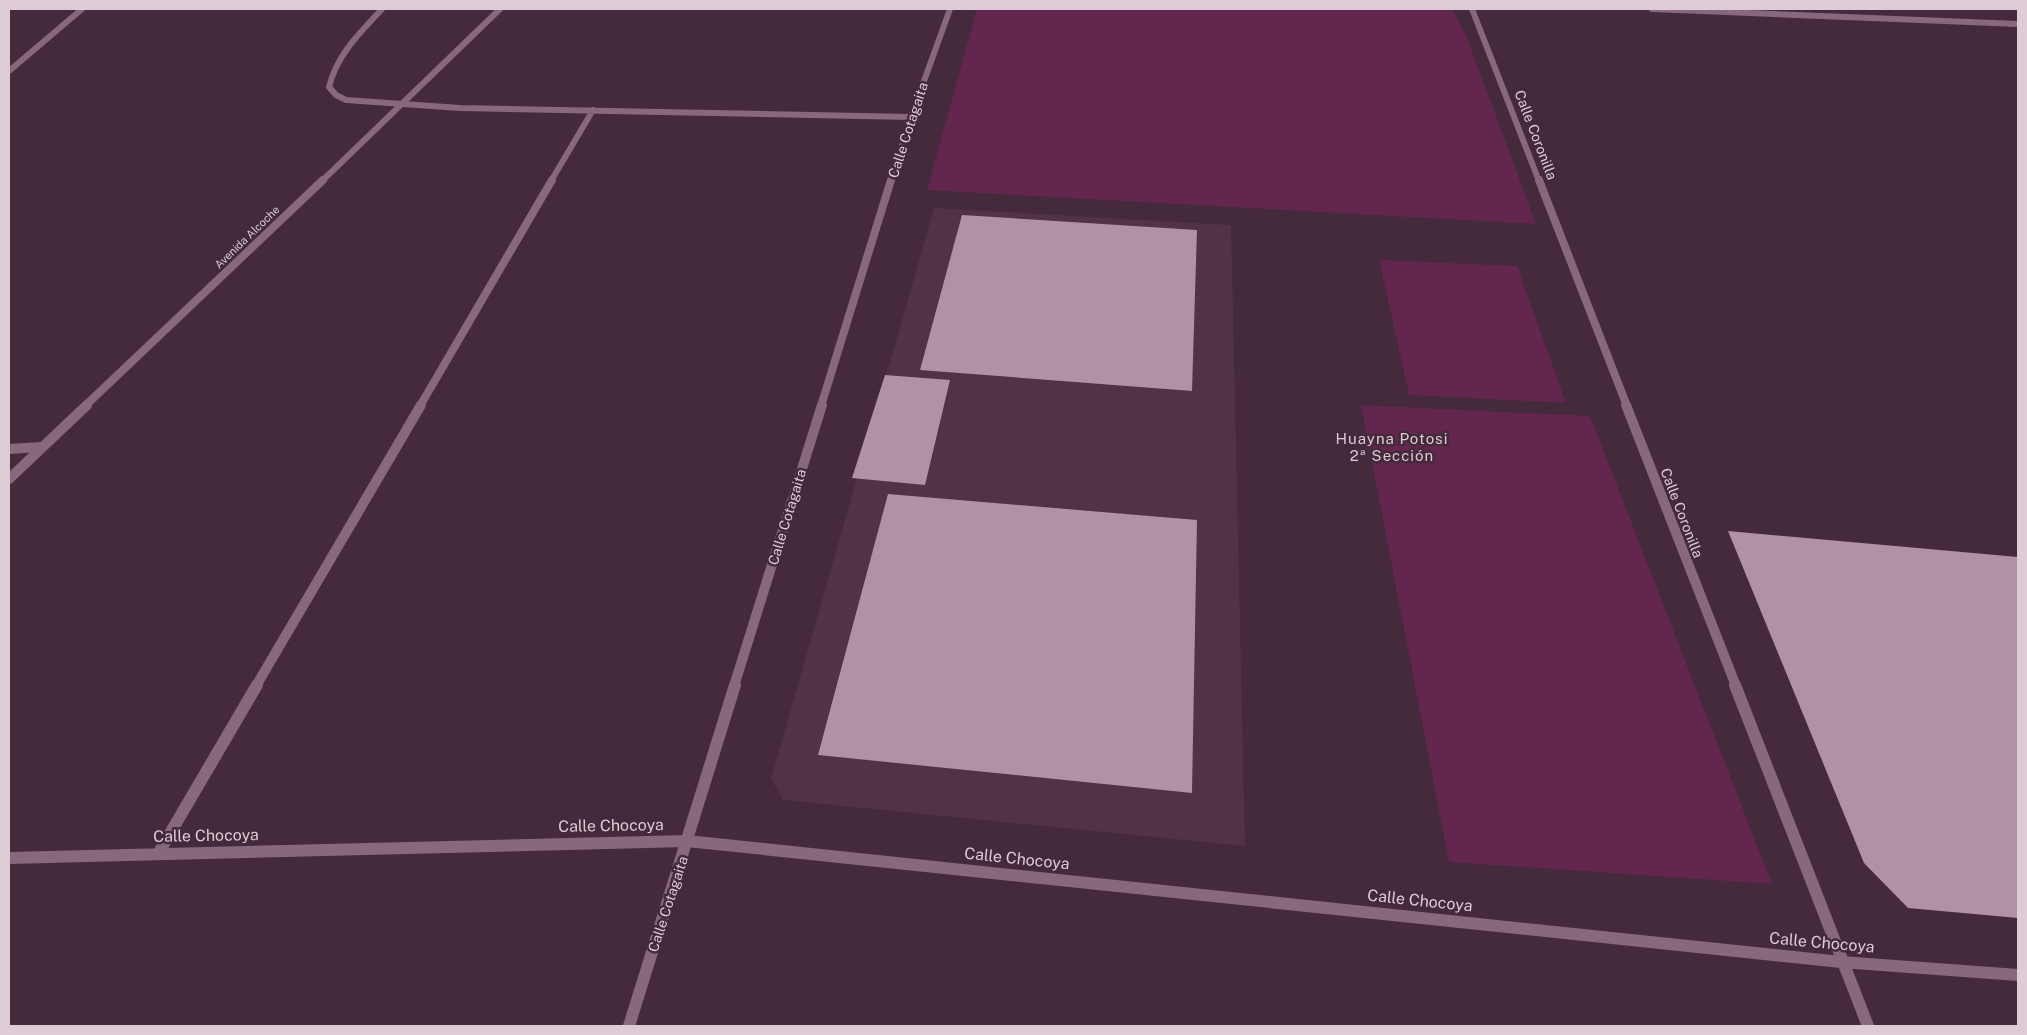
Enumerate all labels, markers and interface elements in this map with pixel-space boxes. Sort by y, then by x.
street label: Calle Cotagaita [885,80,931,180]
street label: Calle Coronilla [1512,88,1560,182]
street label: Avenida Alcoche [212,203,282,271]
district label: Huayna Potosi 2ª Sección [1336,430,1448,464]
street label: Calle Coronilla [1658,466,1706,560]
street label: Calle Cotagaita [765,467,809,567]
street label: Calle Chocoya [558,815,664,836]
street label: Calle Chocoya [153,825,259,846]
street label: Calle Chocoya [963,844,1071,873]
street label: Calle Cotagaita [645,854,691,954]
street label: Calle Chocoya [1366,886,1474,915]
street label: Calle Chocoya [1768,928,1875,957]

